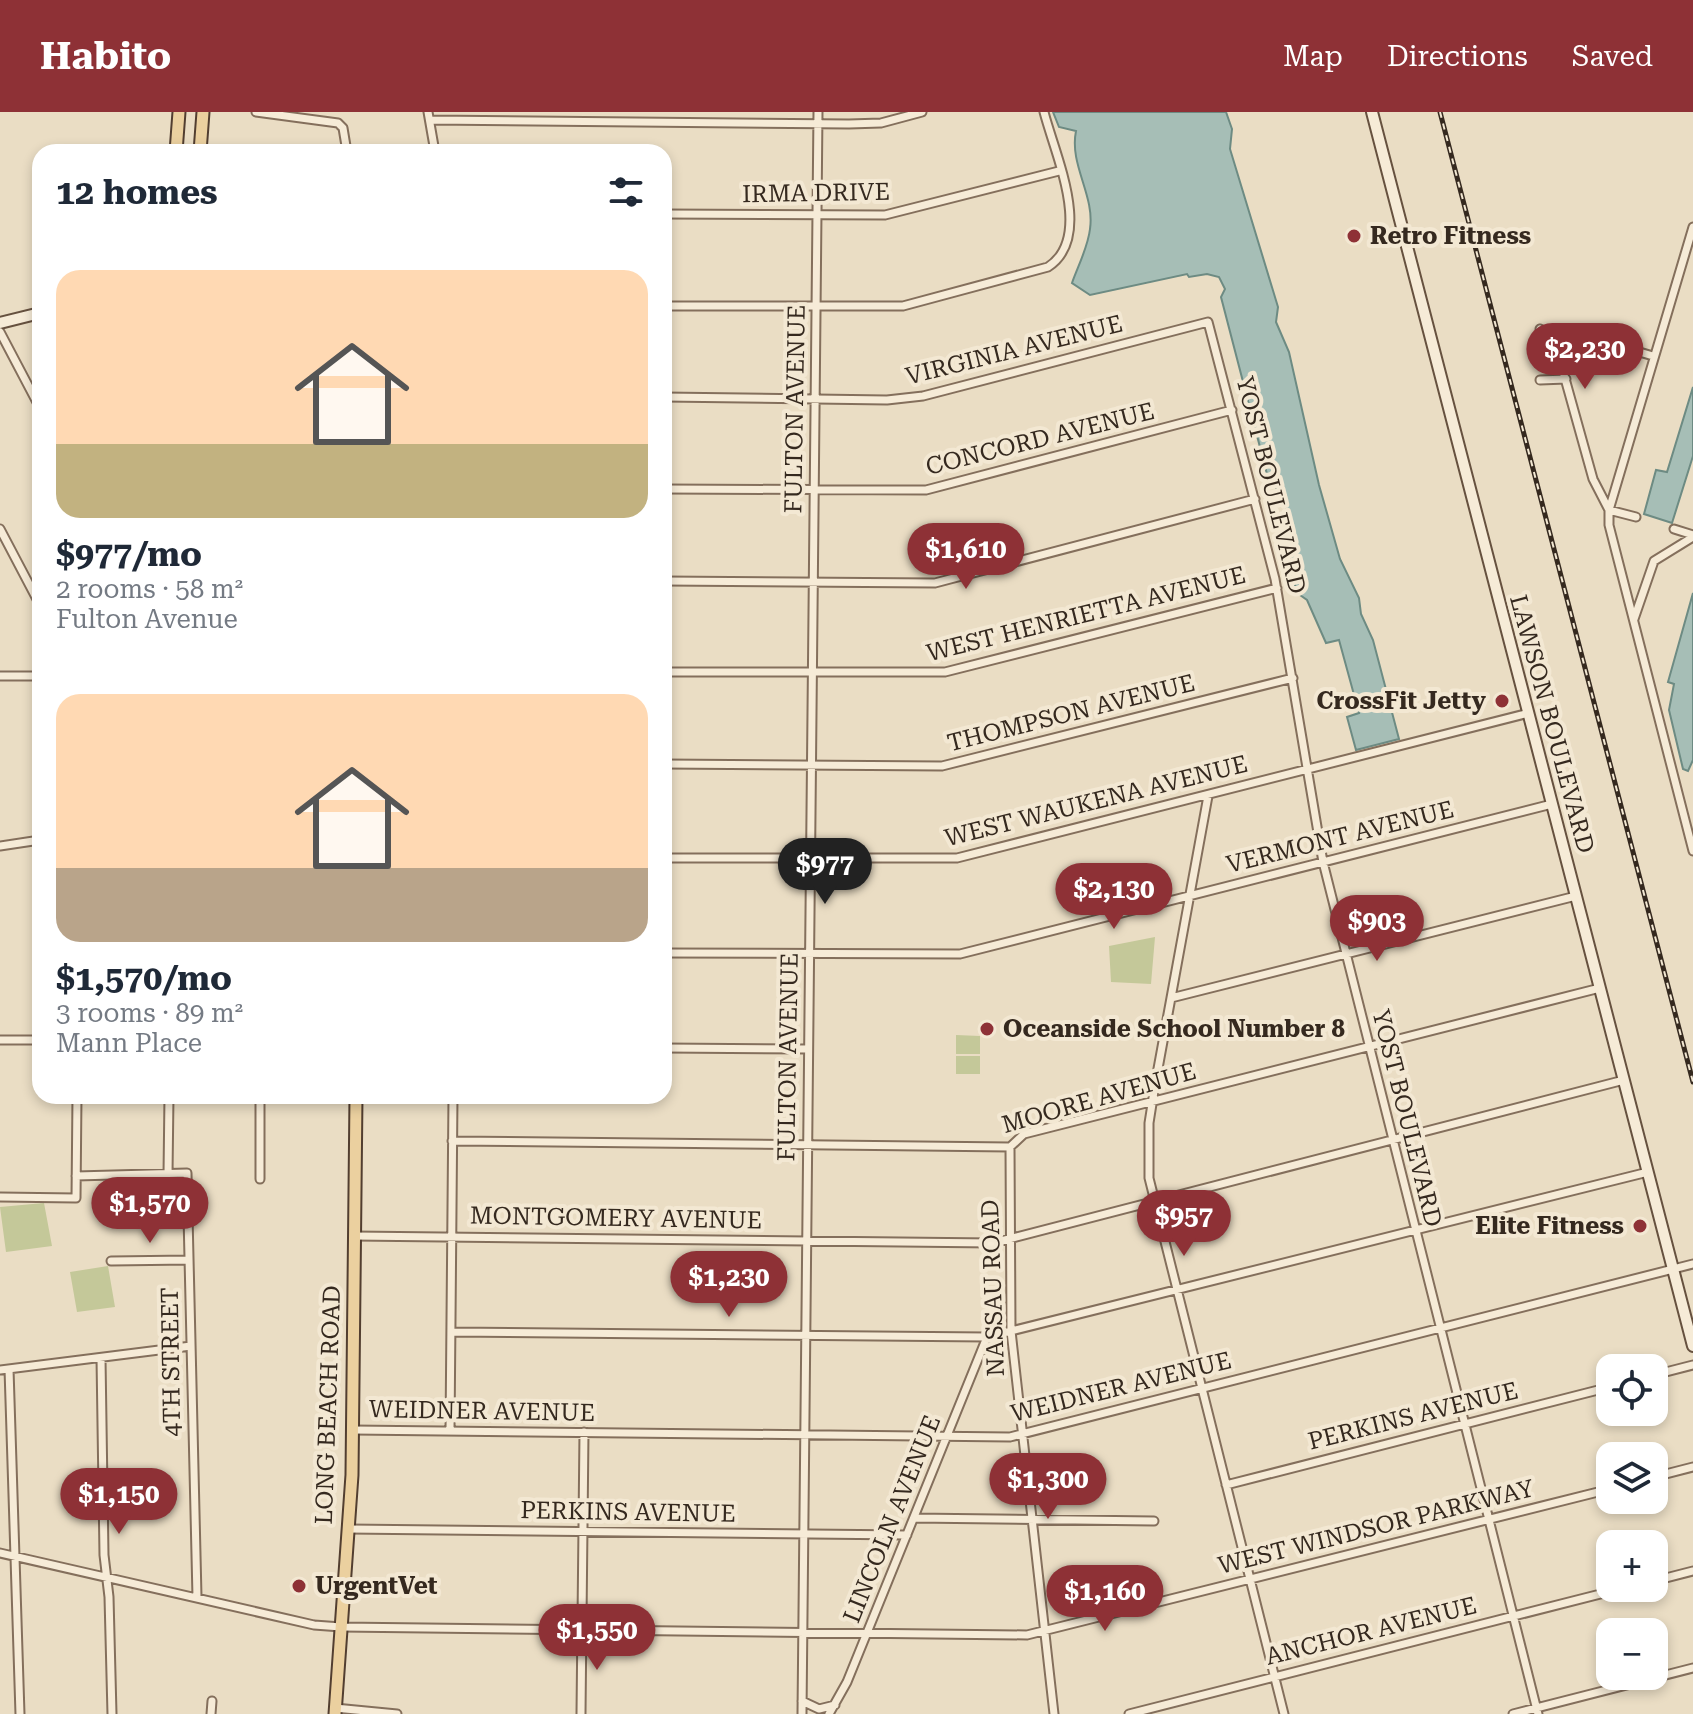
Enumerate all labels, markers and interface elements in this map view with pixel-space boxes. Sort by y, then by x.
text: Habito [40,34,171,78]
text: Map [1283,40,1343,73]
text: Directions [1387,40,1528,73]
text: Saved [1572,40,1653,73]
icon: filters [604,170,648,214]
text: 12 homes [56,172,218,212]
street label: IRMA DRIVE [742,178,890,208]
place label: Retro Fitness [1370,222,1531,250]
marker: Retro Fitness [1345,227,1363,245]
street label: FULTON AVENUE [779,304,811,514]
street label: VIRGINIA AVENUE [903,310,1125,390]
icon: home [280,322,424,466]
pin: $2,230 [1520,323,1650,391]
text: $2,230 [1544,334,1626,364]
street label: YOST BOULEVARD [1230,373,1312,597]
street label: CONCORD AVENUE [923,397,1157,481]
pin: $1,610 [901,523,1031,591]
text: $977/mo [56,534,202,574]
text: $1,610 [925,534,1007,564]
street label: WEST HENRIETTA AVENUE [924,561,1248,667]
text: 2 rooms · 58 m² [56,574,243,604]
street label: LAWSON BOULEVARD [1504,592,1600,856]
text: Fulton Avenue [56,604,238,634]
street label: THOMPSON AVENUE [944,669,1198,757]
place label: CrossFit Jetty [1316,687,1486,715]
marker: CrossFit Jetty [1493,692,1511,710]
icon: home [280,746,424,890]
street label: WEST WAUKENA AVENUE [942,750,1250,852]
street label: VERMONT AVENUE [1223,795,1457,879]
pin: $977 [778,838,872,906]
text: $977 [796,849,854,879]
pin: $2,130 [1049,863,1179,931]
text: $2,130 [1073,874,1155,904]
pin: $903 [1330,895,1424,963]
text: $903 [1348,906,1406,936]
street label: FULTON AVENUE [772,952,804,1162]
text: $1,570/mo [56,958,232,998]
text: 3 rooms · 89 m² [56,998,243,1028]
street label: YOST BOULEVARD [1366,1006,1448,1230]
place label: Oceanside School Number 8 [1003,1015,1345,1043]
marker: Oceanside School Number 8 [978,1020,996,1038]
text: Mann Place [56,1028,202,1058]
street label: MOORE AVENUE [999,1057,1199,1139]
pin: $1,570 [85,1177,215,1245]
text: $1,570 [109,1188,191,1218]
pin: $957 [1137,1190,1231,1258]
street label: NASSAU ROAD [976,1199,1010,1377]
street label: MONTGOMERY AVENUE [470,1201,762,1235]
text: $957 [1155,1201,1213,1231]
place label: Elite Fitness [1475,1212,1624,1240]
marker: Elite Fitness [1631,1217,1649,1235]
pin: $1,230 [664,1251,794,1319]
text: $1,230 [688,1262,770,1292]
street label: LONG BEACH ROAD [310,1285,346,1525]
street label: 4TH STREET [156,1287,186,1437]
street label: WEIDNER AVENUE [1008,1346,1234,1428]
map controls [1596,1354,1668,1690]
button: locate [1596,1354,1668,1426]
street label: PERKINS AVENUE [1305,1376,1521,1456]
street label: WEIDNER AVENUE [369,1395,595,1427]
street label: LINCOLN AVENUE [838,1411,946,1627]
button: layers [1596,1442,1668,1514]
pin: $1,300 [983,1453,1113,1521]
text: $1,300 [1007,1464,1089,1494]
pin: $1,150 [54,1468,184,1536]
street label: WEST WINDSOR PARKWAY [1215,1474,1537,1580]
text: $1,150 [78,1479,160,1509]
street label: PERKINS AVENUE [520,1496,736,1528]
button: + [1596,1530,1668,1602]
pin: $1,160 [1040,1565,1170,1633]
place label: UrgentVet [315,1572,438,1600]
text: $1,160 [1064,1576,1146,1606]
marker: UrgentVet [290,1577,308,1595]
street label: ANCHOR AVENUE [1263,1591,1479,1671]
pin: $1,550 [532,1604,662,1672]
text: $1,550 [556,1615,638,1645]
button: − [1596,1618,1668,1690]

